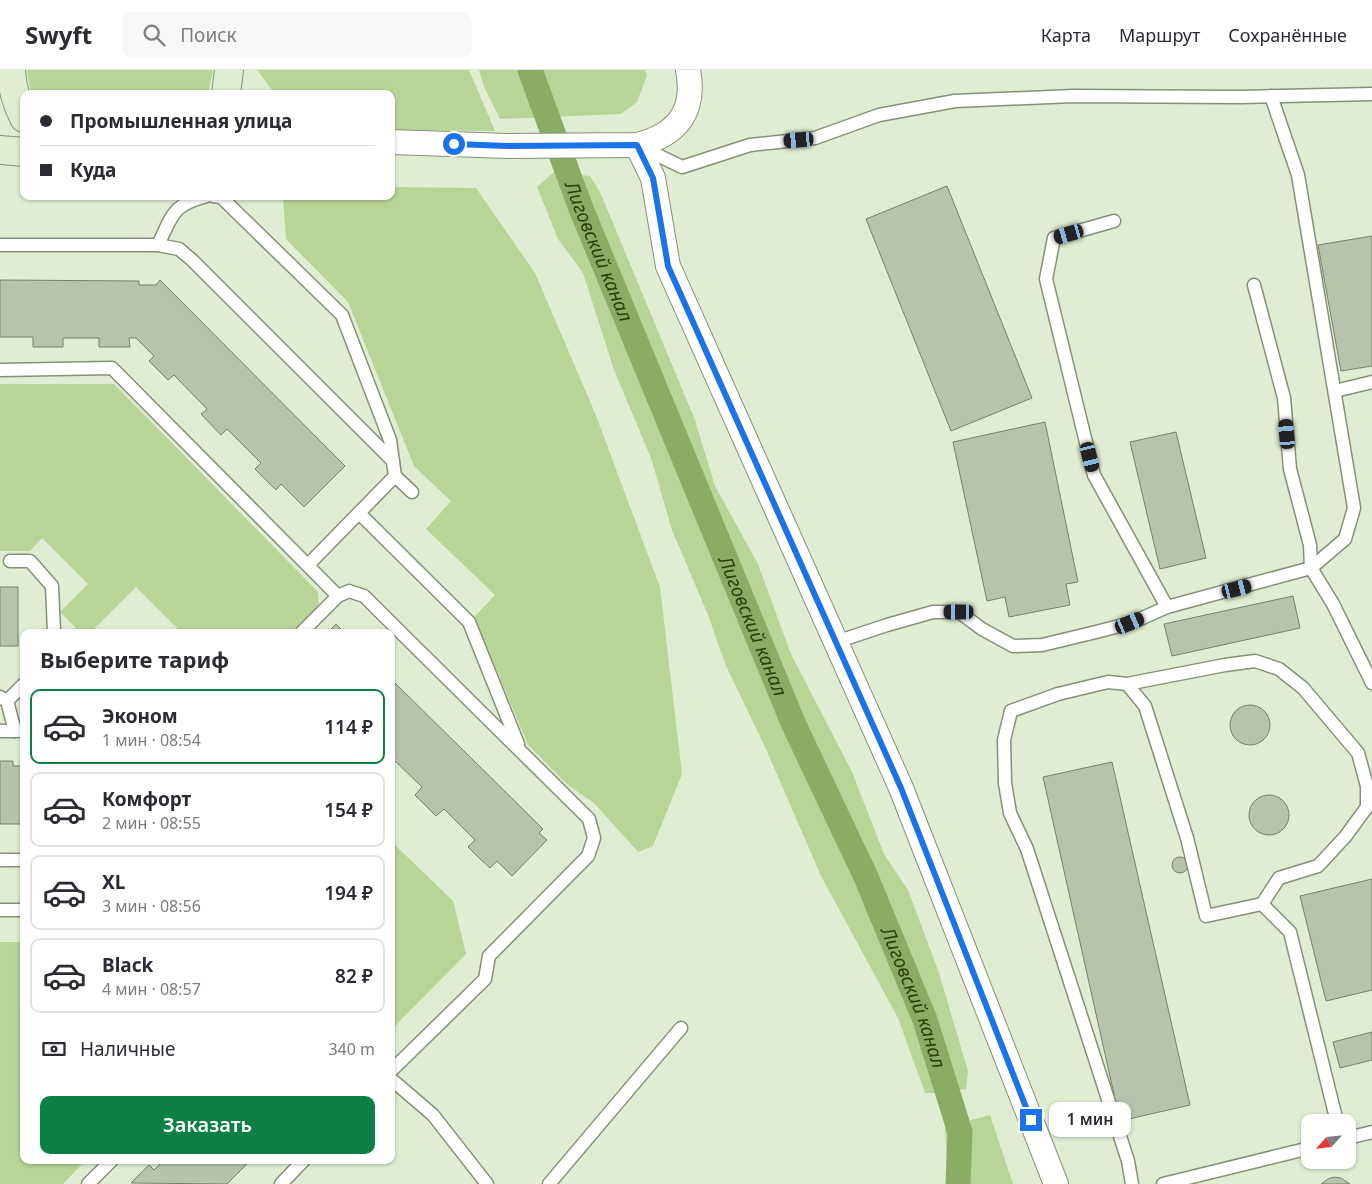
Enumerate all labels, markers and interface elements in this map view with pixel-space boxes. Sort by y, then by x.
search box [122,12,472,57]
text: Swyft [25,18,92,51]
icon: search [140,21,168,49]
text: Поиск [180,22,237,48]
text: Карта [1041,23,1091,47]
text: Маршрут [1119,23,1200,47]
text: Сохранённые [1228,23,1347,47]
text: Промышленная улица [70,108,292,134]
car [783,131,814,149]
route start [443,133,465,155]
text: Куда [70,157,116,183]
water label: Лиговский канал [559,176,639,326]
car [1052,223,1085,245]
car [1278,418,1295,450]
car [1079,441,1100,473]
water label: Лиговский канал [712,551,794,700]
car [1220,578,1253,600]
car [944,605,974,620]
car [1113,610,1146,636]
text: Выберите тариф [40,644,229,674]
text: Эконом [102,703,178,729]
icon: car [42,704,87,749]
text: 114 ₽ [324,714,373,740]
text: 1 мин · 08:54 [102,729,201,751]
text: Комфорт [102,786,191,812]
icon: car [42,787,87,832]
text: 154 ₽ [324,797,373,823]
text: 2 мин · 08:55 [102,812,201,834]
text: XL [102,869,125,895]
icon: car [42,870,87,915]
text: 194 ₽ [324,880,373,906]
text: 3 мин · 08:56 [102,895,201,917]
water label: Лиговский канал [874,922,952,1071]
text: Black [102,952,153,978]
icon: car [42,953,87,998]
text: 82 ₽ [335,963,373,989]
text: 4 мин · 08:57 [102,978,201,1000]
icon: cash [40,1035,68,1063]
text: Наличные [80,1036,175,1062]
text: 340 m [328,1038,375,1060]
button: Заказать [40,1096,375,1154]
callout: 1 мин [1048,1102,1131,1138]
text: 1 мин [1067,1108,1114,1130]
route end [1020,1109,1042,1131]
north arrow [1301,1114,1356,1169]
map controls [1301,1114,1356,1169]

